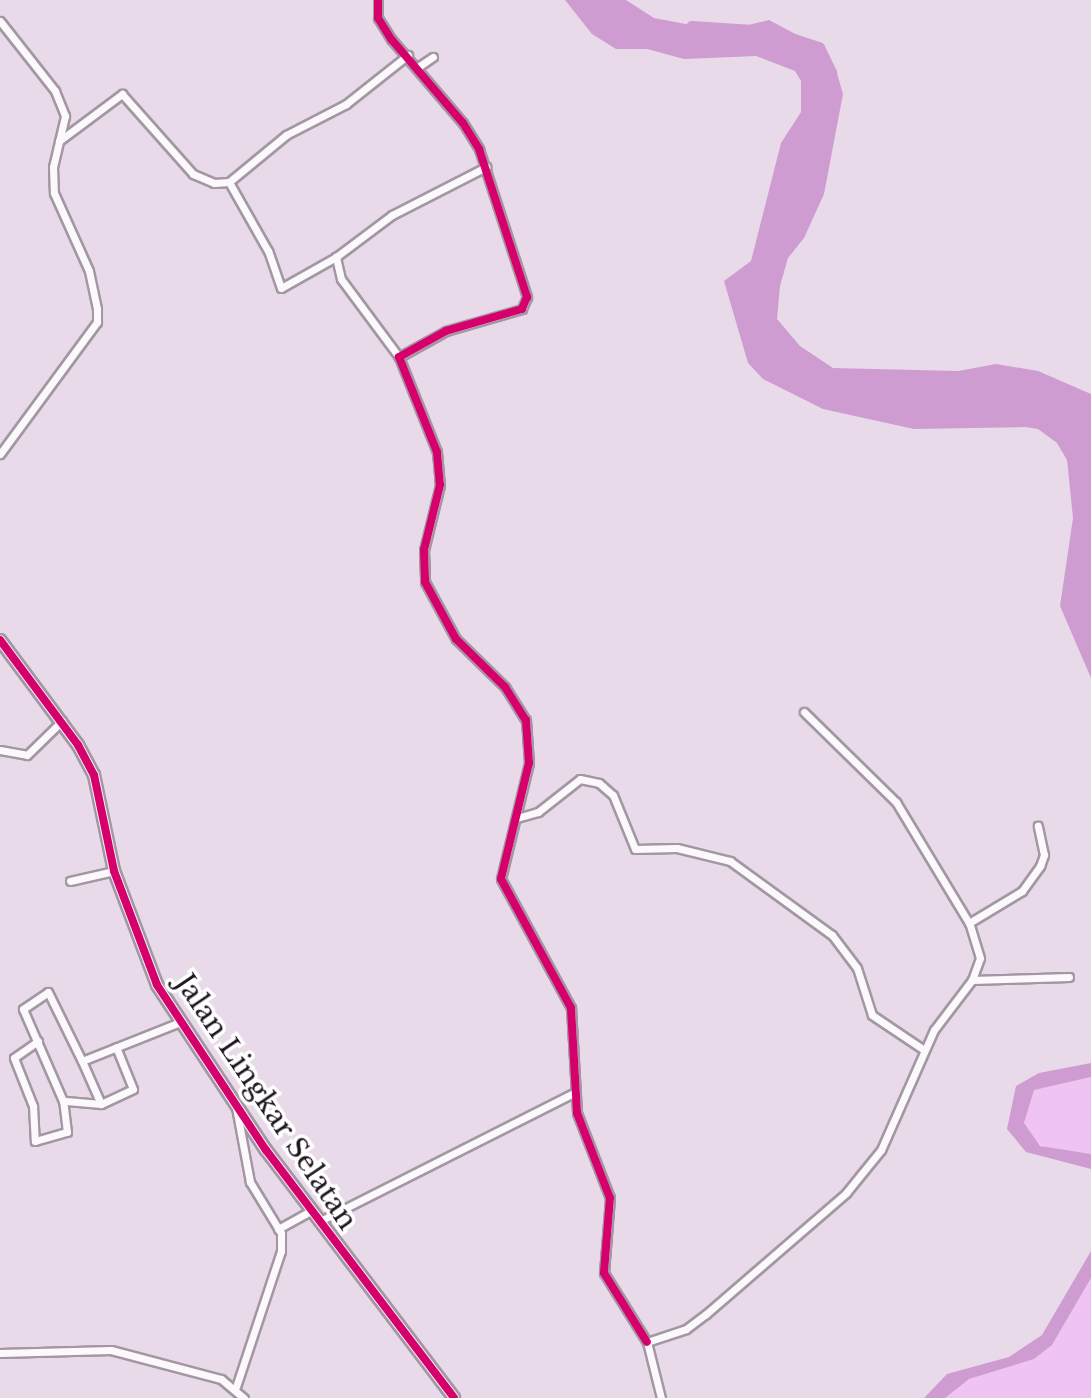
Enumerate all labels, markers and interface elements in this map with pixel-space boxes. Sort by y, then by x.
street label: Jalan Lingkar Selatan [168,968,364,1236]

